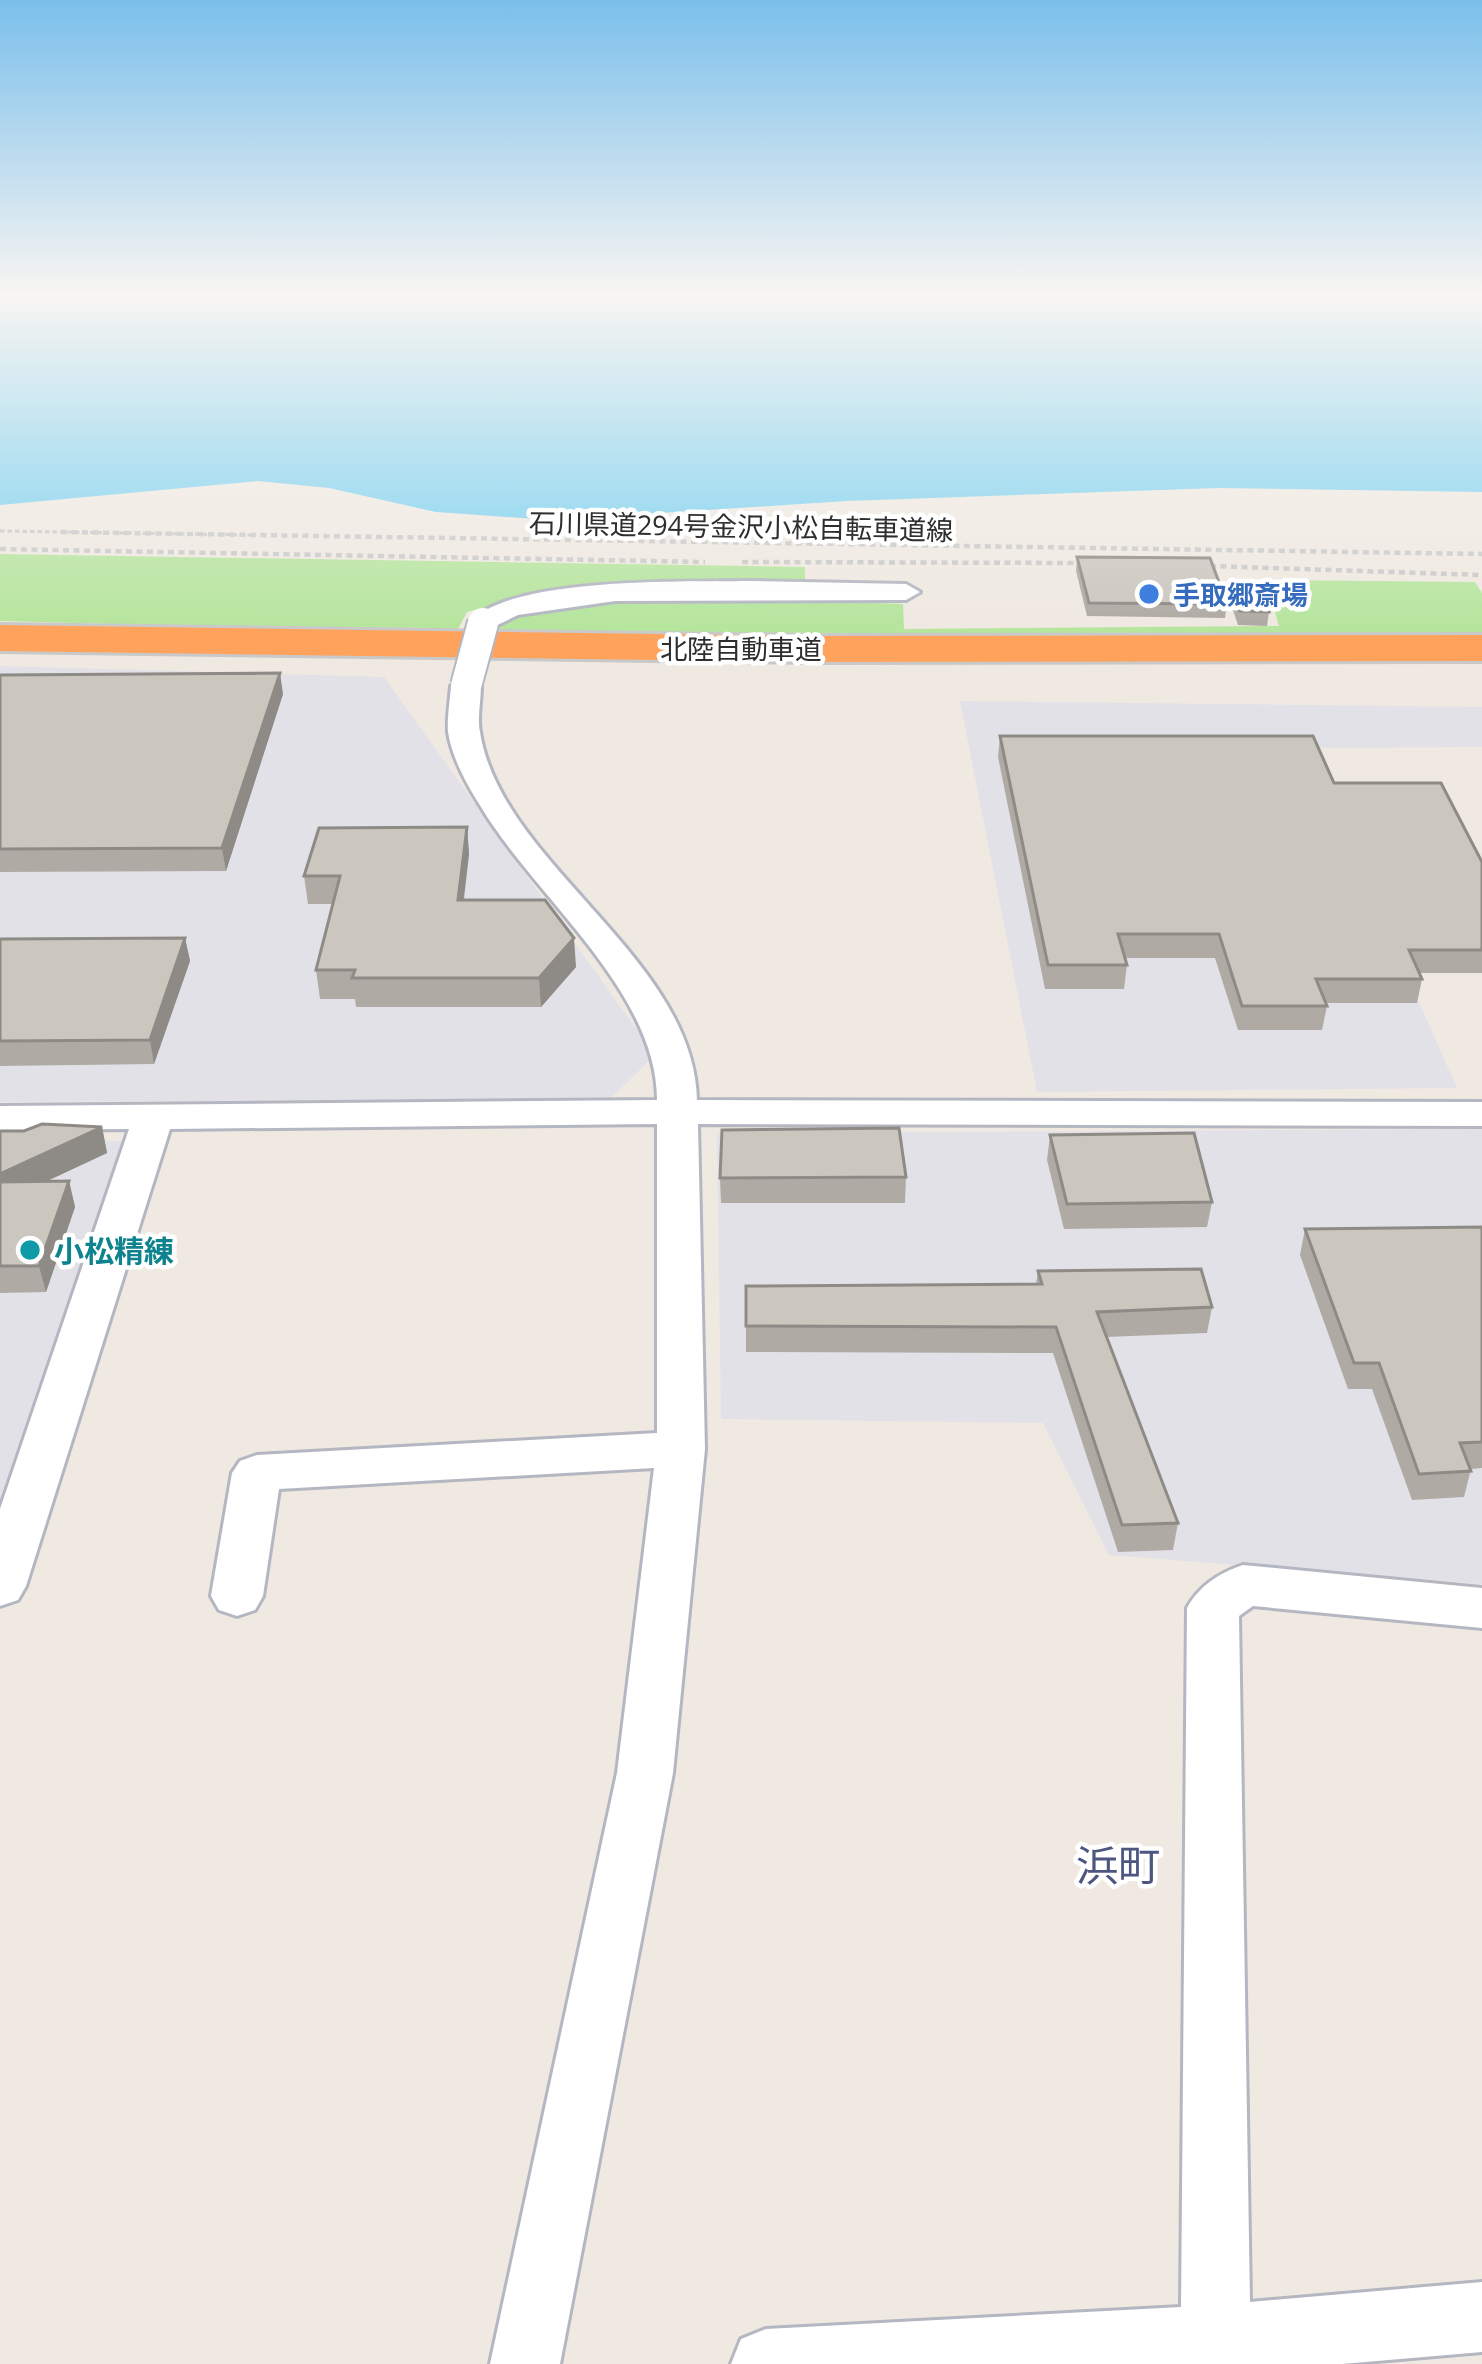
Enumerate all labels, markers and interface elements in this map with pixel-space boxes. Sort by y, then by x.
street label: 石川県道294号金沢小松自転車道線 [529,504,953,548]
place label: 手取郷斎場 [1173,576,1308,613]
marker: 手取郷斎場 [1136,581,1162,607]
street label: 北陸自動車道 [660,630,822,667]
place label: 小松精練 [54,1230,174,1271]
marker: 小松精練 [17,1237,43,1263]
district label: 浜町 [1076,1836,1160,1893]

